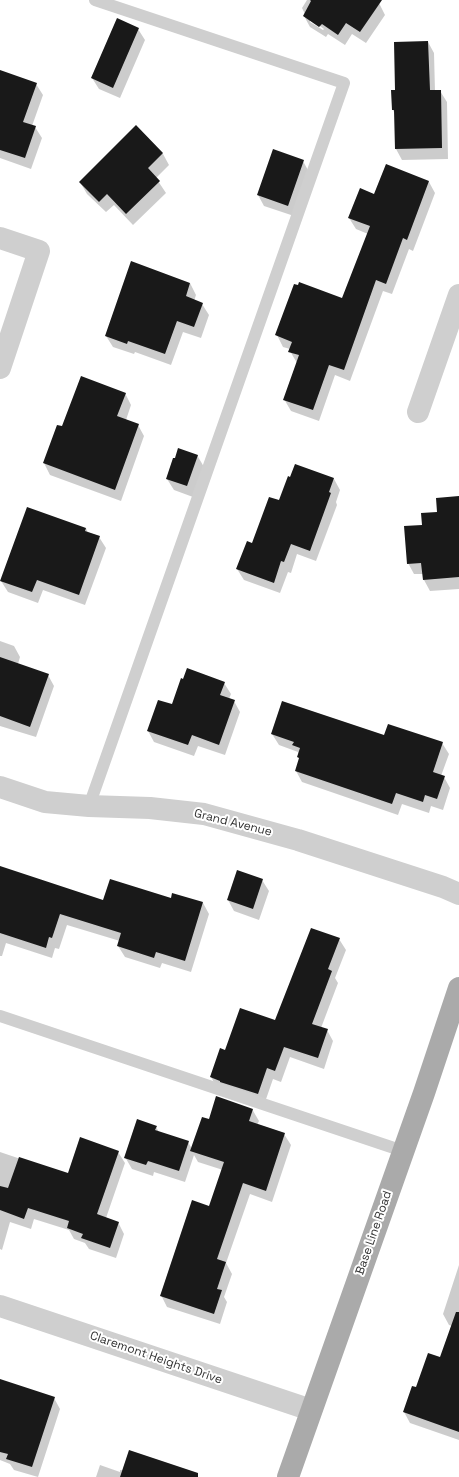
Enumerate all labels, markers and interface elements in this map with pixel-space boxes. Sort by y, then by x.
street label: Grand Avenue [193,806,273,840]
street label: Base Line Road [353,1189,395,1277]
street label: Claremont Heights Drive [88,1329,224,1387]

